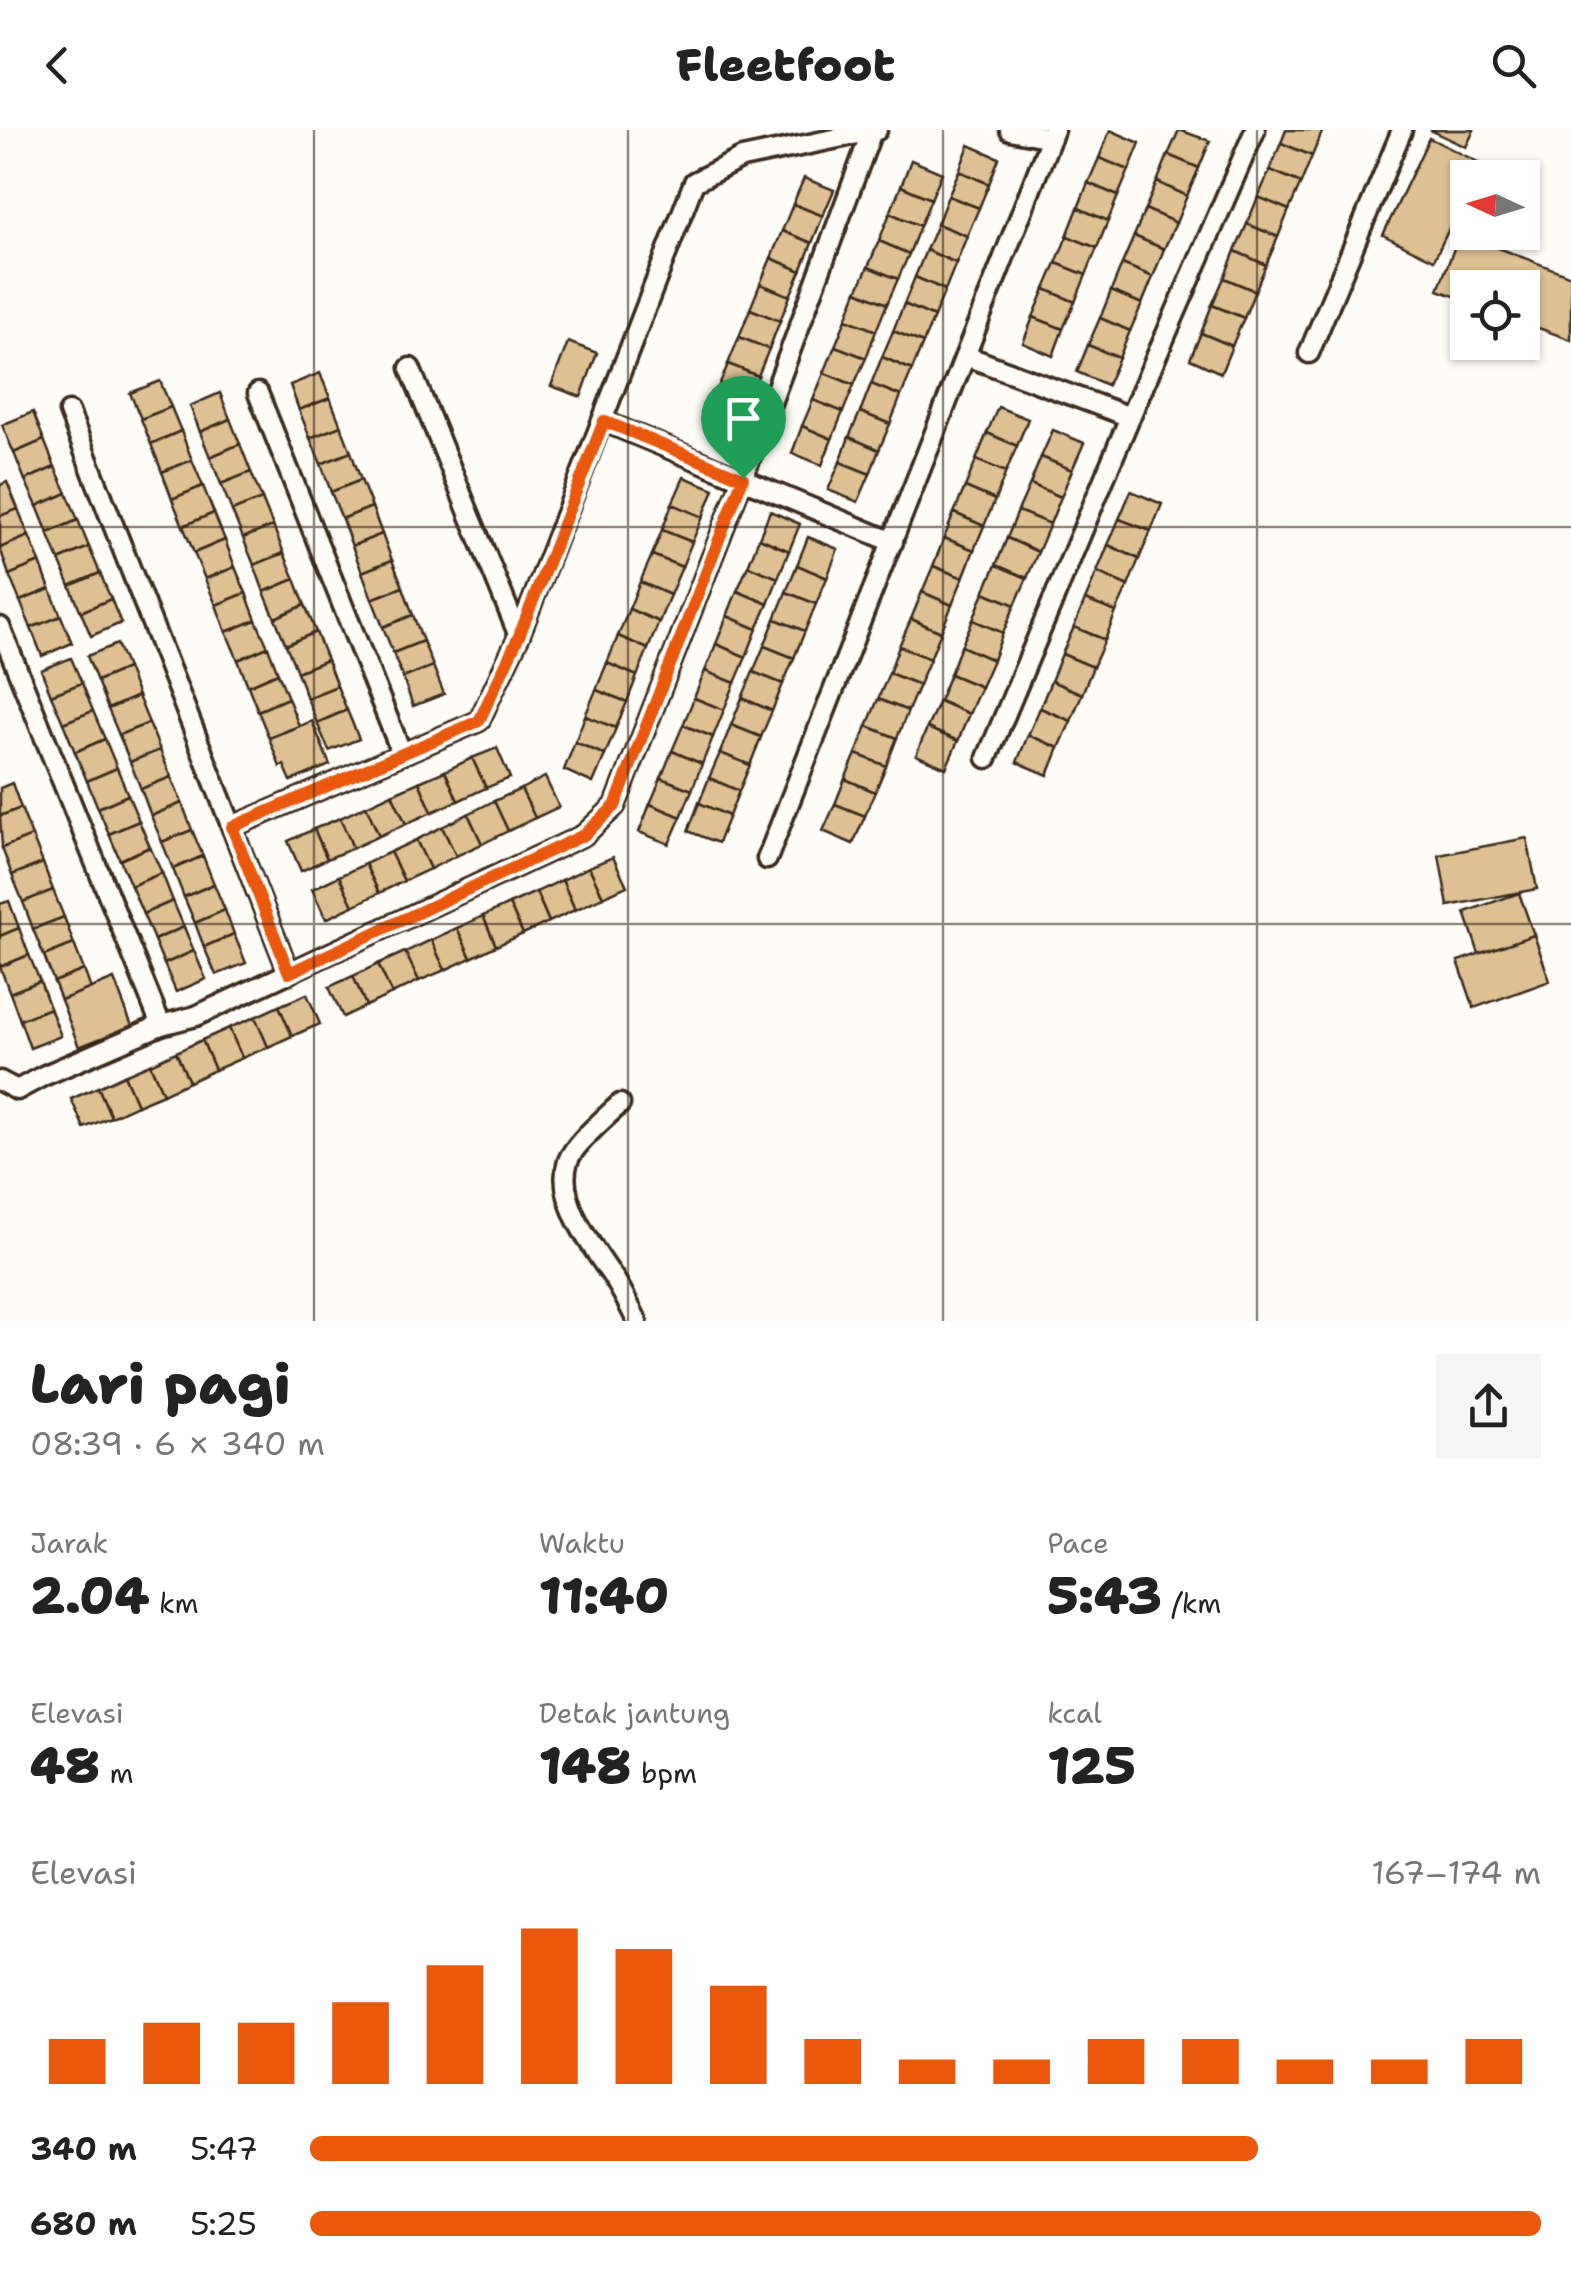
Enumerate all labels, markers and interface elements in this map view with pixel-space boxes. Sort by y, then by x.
text: Fleetfoot [676,35,895,95]
icon: back [30,38,85,93]
icon: search [1486,38,1541,93]
north arrow [1450,160,1540,250]
map controls [1450,160,1540,360]
button: locate [1450,270,1540,360]
pin [701,376,786,479]
icon: arrive [716,391,771,446]
text: Lari pagi [30,1347,291,1421]
button: share [1436,1354,1541,1459]
text: 08:39 · 6 × 340 m [30,1422,325,1465]
text: Jarak [30,1524,108,1562]
text: Waktu [539,1524,625,1562]
text: Pace [1047,1524,1109,1562]
text: 2.04 [30,1562,150,1629]
text: 11:40 [539,1562,669,1629]
text: 5:43 [1047,1562,1162,1629]
text: km [150,1584,199,1622]
text: /km [1162,1584,1221,1622]
text: Elevasi [30,1694,124,1732]
text: Detak jantung [539,1694,730,1732]
text: kcal [1047,1694,1102,1732]
text: 48 [30,1732,100,1799]
text: 148 [539,1732,631,1799]
text: 125 [1047,1732,1136,1799]
text: m [100,1754,134,1792]
text: bpm [631,1754,697,1792]
text: Elevasi [30,1851,137,1894]
text: 167–174 m [1372,1851,1541,1894]
text: 340 m [30,2127,137,2170]
text: 5:47 [190,2127,258,2170]
text: 680 m [30,2202,137,2245]
text: 5:25 [190,2202,257,2245]

